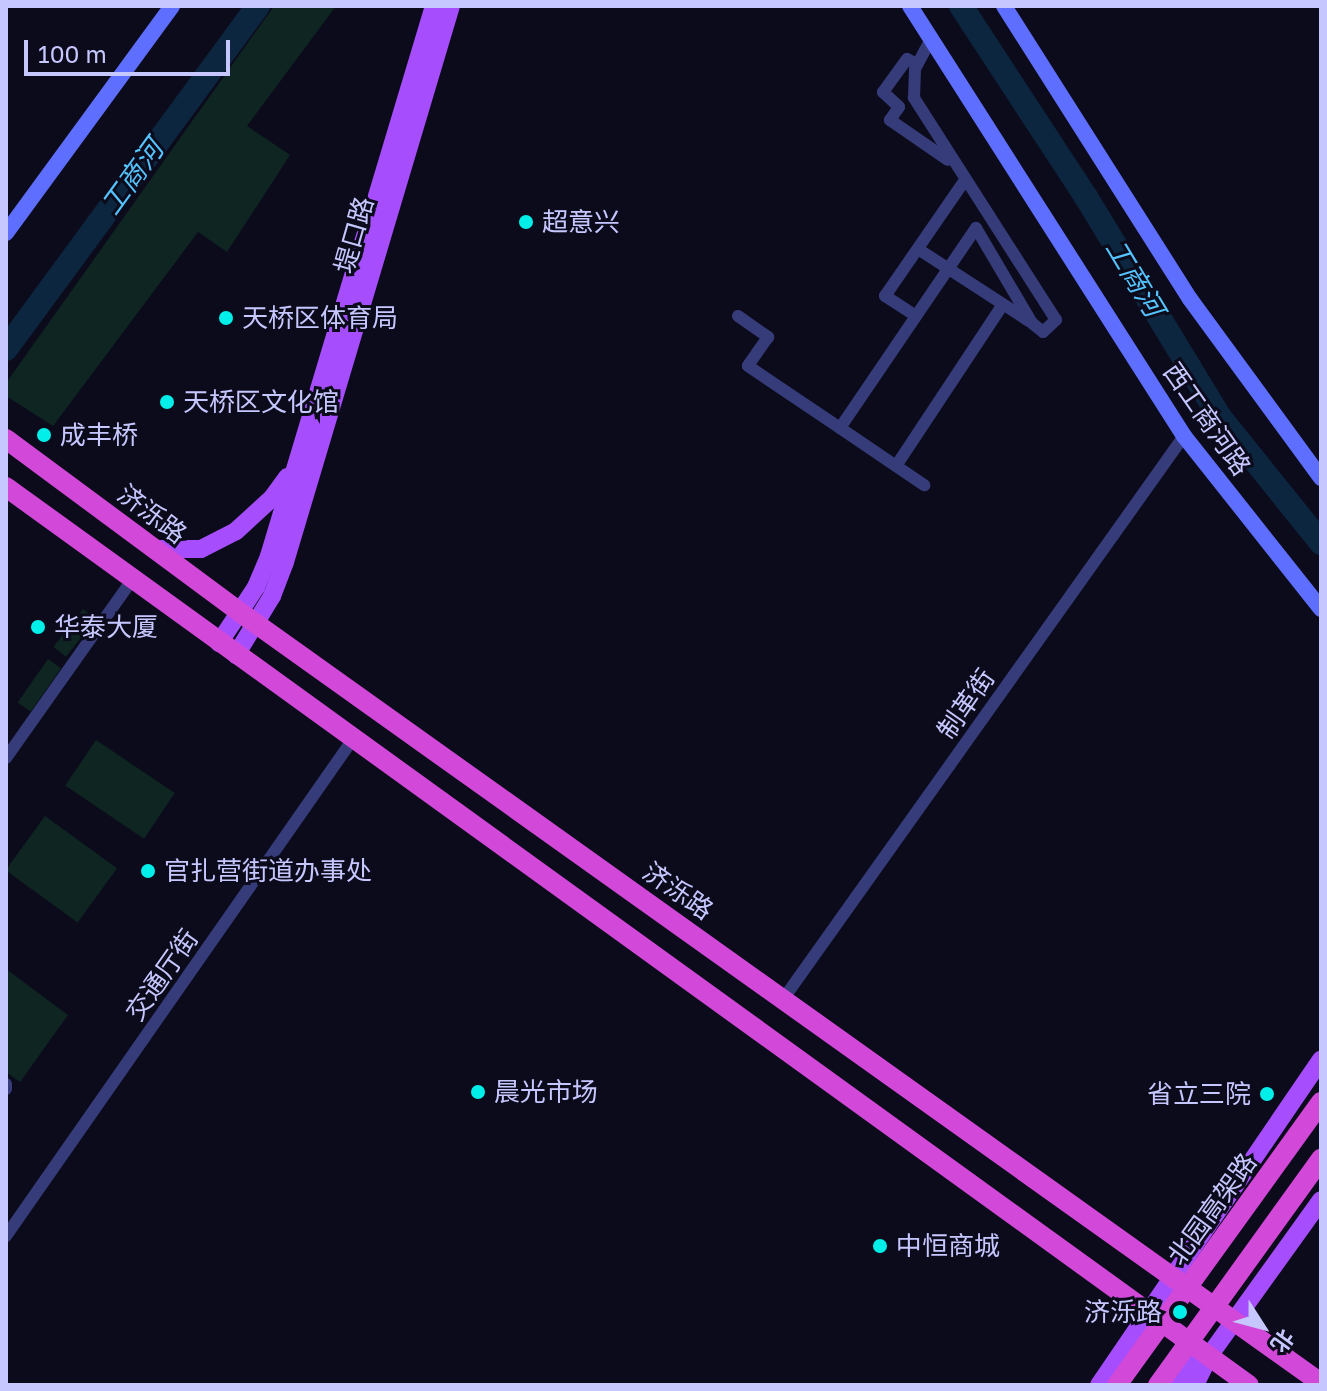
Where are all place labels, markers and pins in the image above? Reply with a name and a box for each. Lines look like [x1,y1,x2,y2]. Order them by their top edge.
place label: 超意兴 [542,206,620,238]
marker: 超意兴 [517,213,535,231]
place label: 天桥区体育局 [242,302,398,334]
marker: 天桥区体育局 [217,309,235,327]
place label: 天桥区文化馆 [183,386,339,418]
marker: 天桥区文化馆 [158,393,176,411]
place label: 成丰桥 [60,419,138,451]
marker: 成丰桥 [35,426,53,444]
place label: 华泰大厦 [54,611,158,643]
marker: 华泰大厦 [29,618,47,636]
place label: 官扎营街道办事处 [164,855,372,887]
marker: 官扎营街道办事处 [139,862,157,880]
place label: 晨光市场 [494,1076,598,1108]
place label: 省立三院 [1147,1078,1251,1110]
marker: 晨光市场 [469,1083,487,1101]
marker: 省立三院 [1258,1085,1276,1103]
place label: 中恒商城 [896,1230,1000,1262]
marker: 中恒商城 [871,1237,889,1255]
place label: 济泺路 [1084,1296,1162,1328]
marker: 济泺路 [1169,1301,1191,1323]

